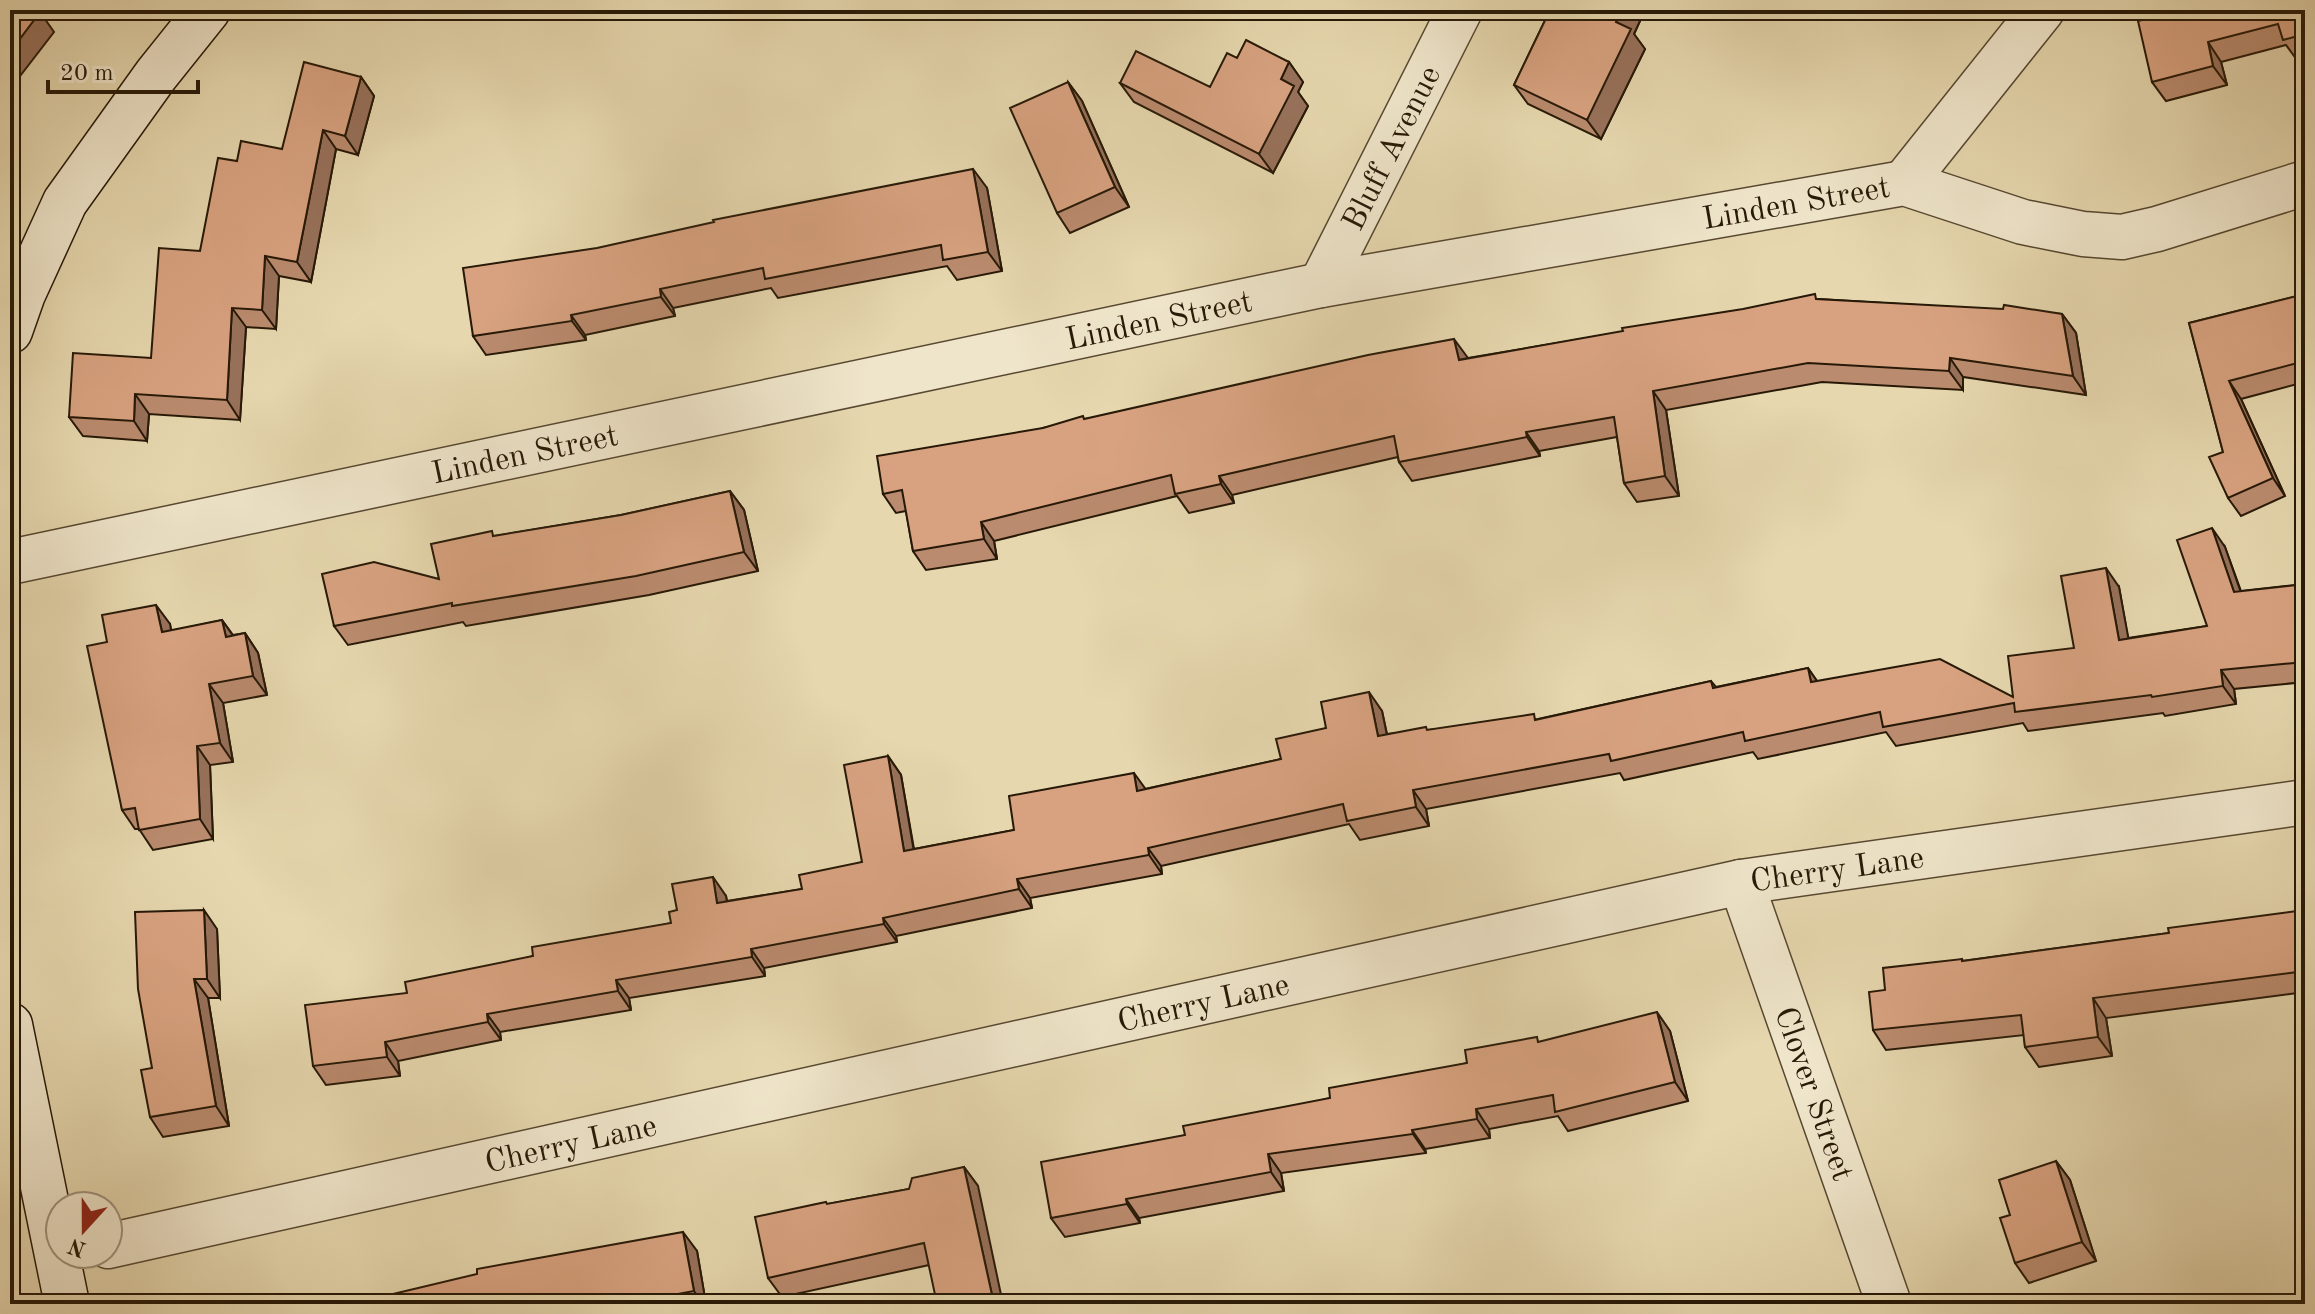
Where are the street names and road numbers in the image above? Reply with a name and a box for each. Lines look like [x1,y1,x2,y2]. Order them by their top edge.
street label: Bluff Avenue [1338,62,1448,236]
street label: Linden Street [1700,173,1893,237]
street label: Linden Street [1063,287,1255,358]
street label: Linden Street [429,421,621,491]
street label: Cherry Lane [1748,843,1926,899]
street label: Cherry Lane [1115,970,1293,1039]
street label: Clover Street [1767,1003,1857,1185]
street label: Cherry Lane [482,1111,660,1180]

